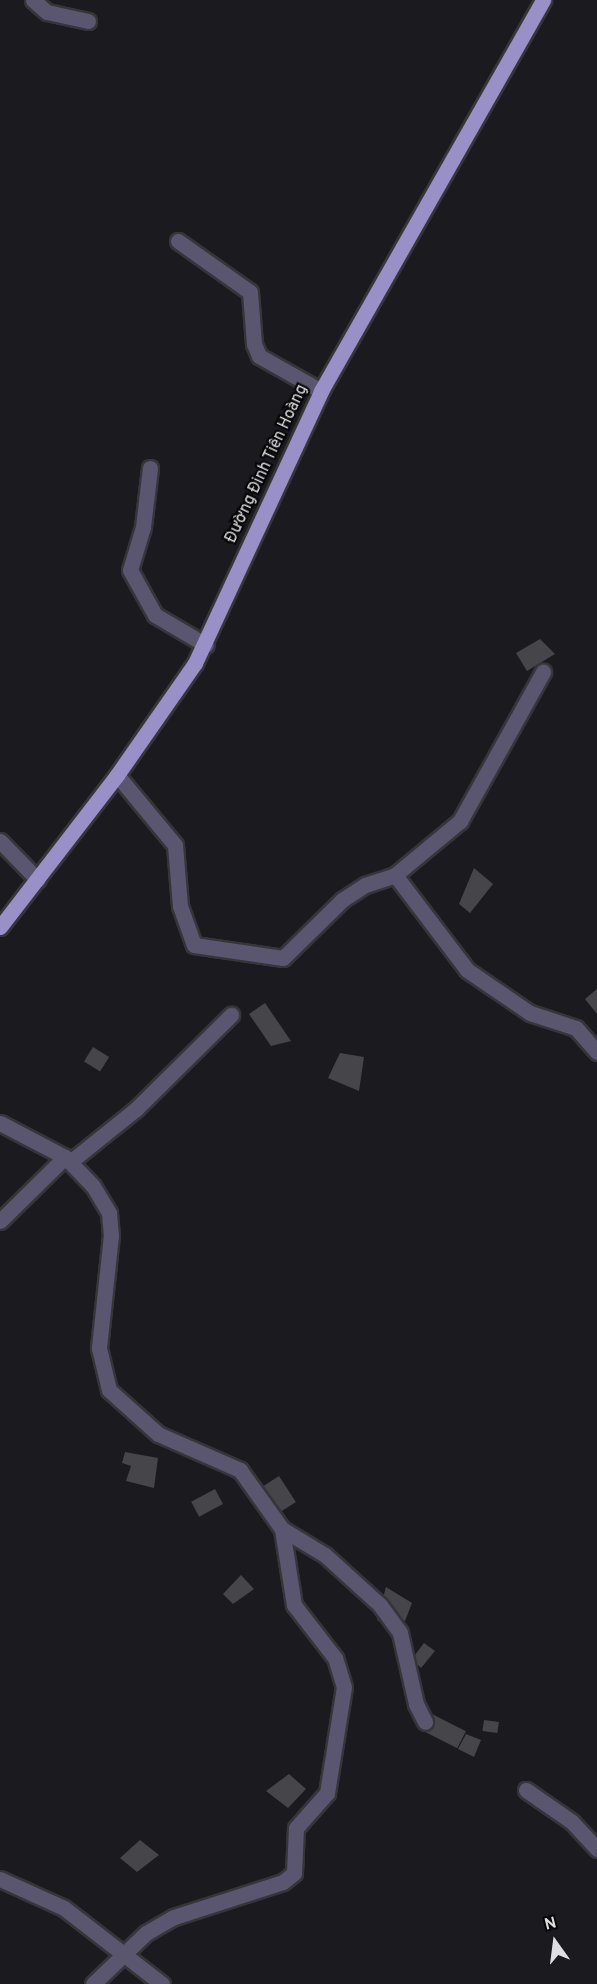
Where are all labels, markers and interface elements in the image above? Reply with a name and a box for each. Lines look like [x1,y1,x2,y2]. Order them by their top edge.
street label: Đường Đinh Tiên Hoàng [222,381,312,547]
north arrow [525,1912,585,1972]
text: N [543,1913,559,1936]

